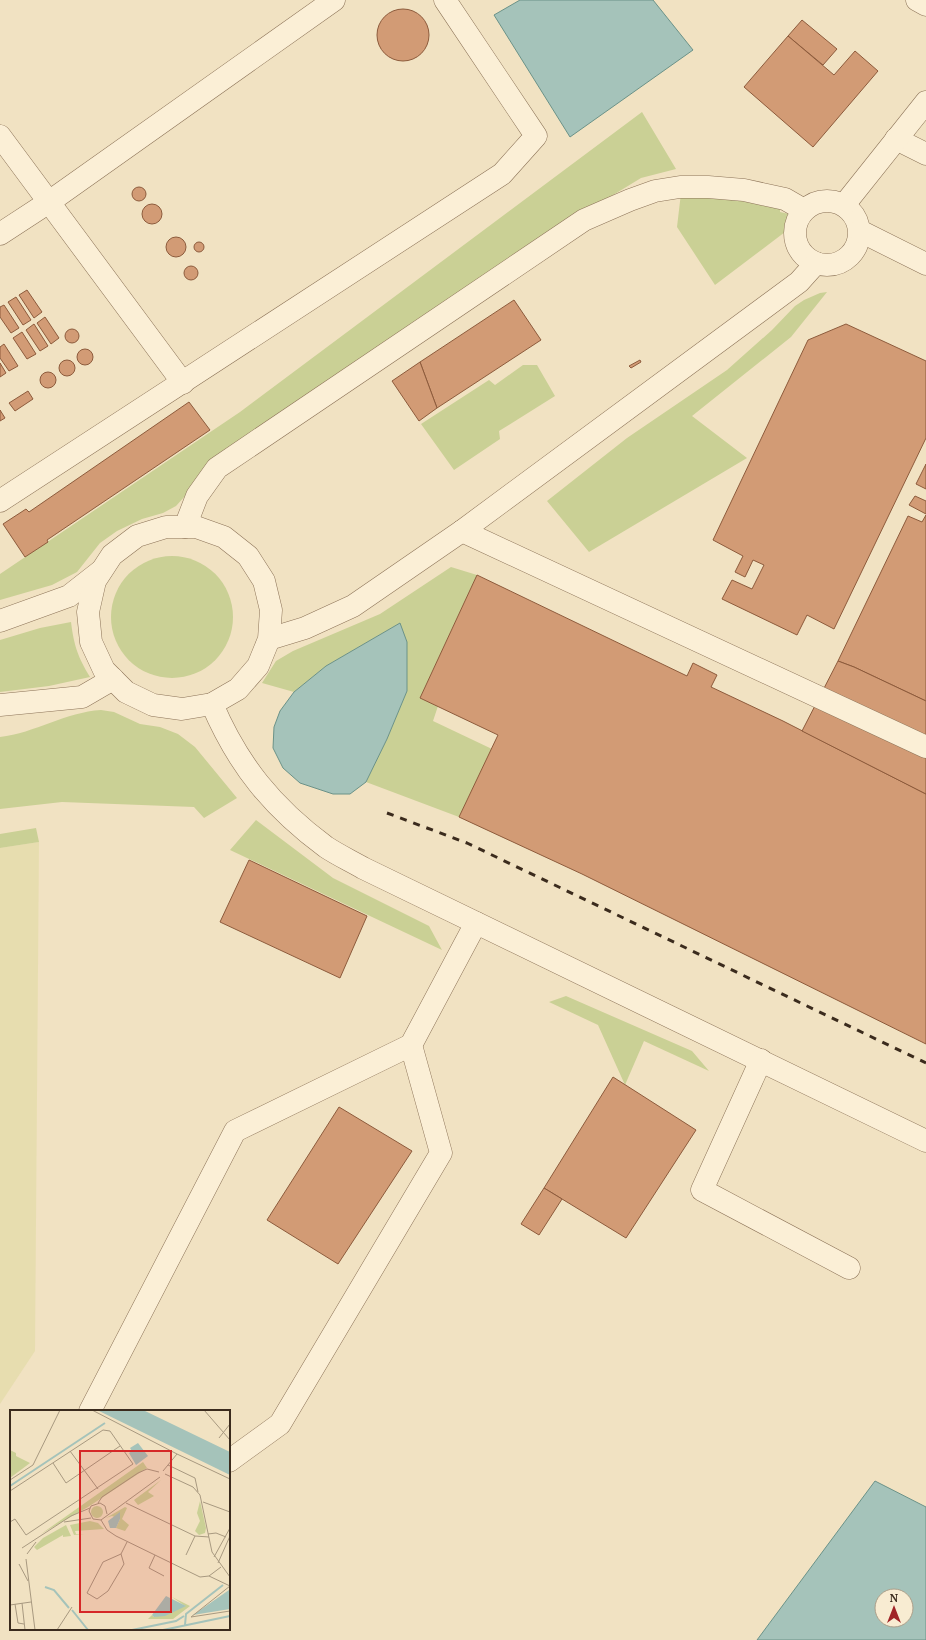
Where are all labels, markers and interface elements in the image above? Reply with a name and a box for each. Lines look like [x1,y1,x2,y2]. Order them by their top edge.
inset map [10,1410,230,1630]
north arrow [874,1588,914,1628]
text: N [890,1591,899,1605]

